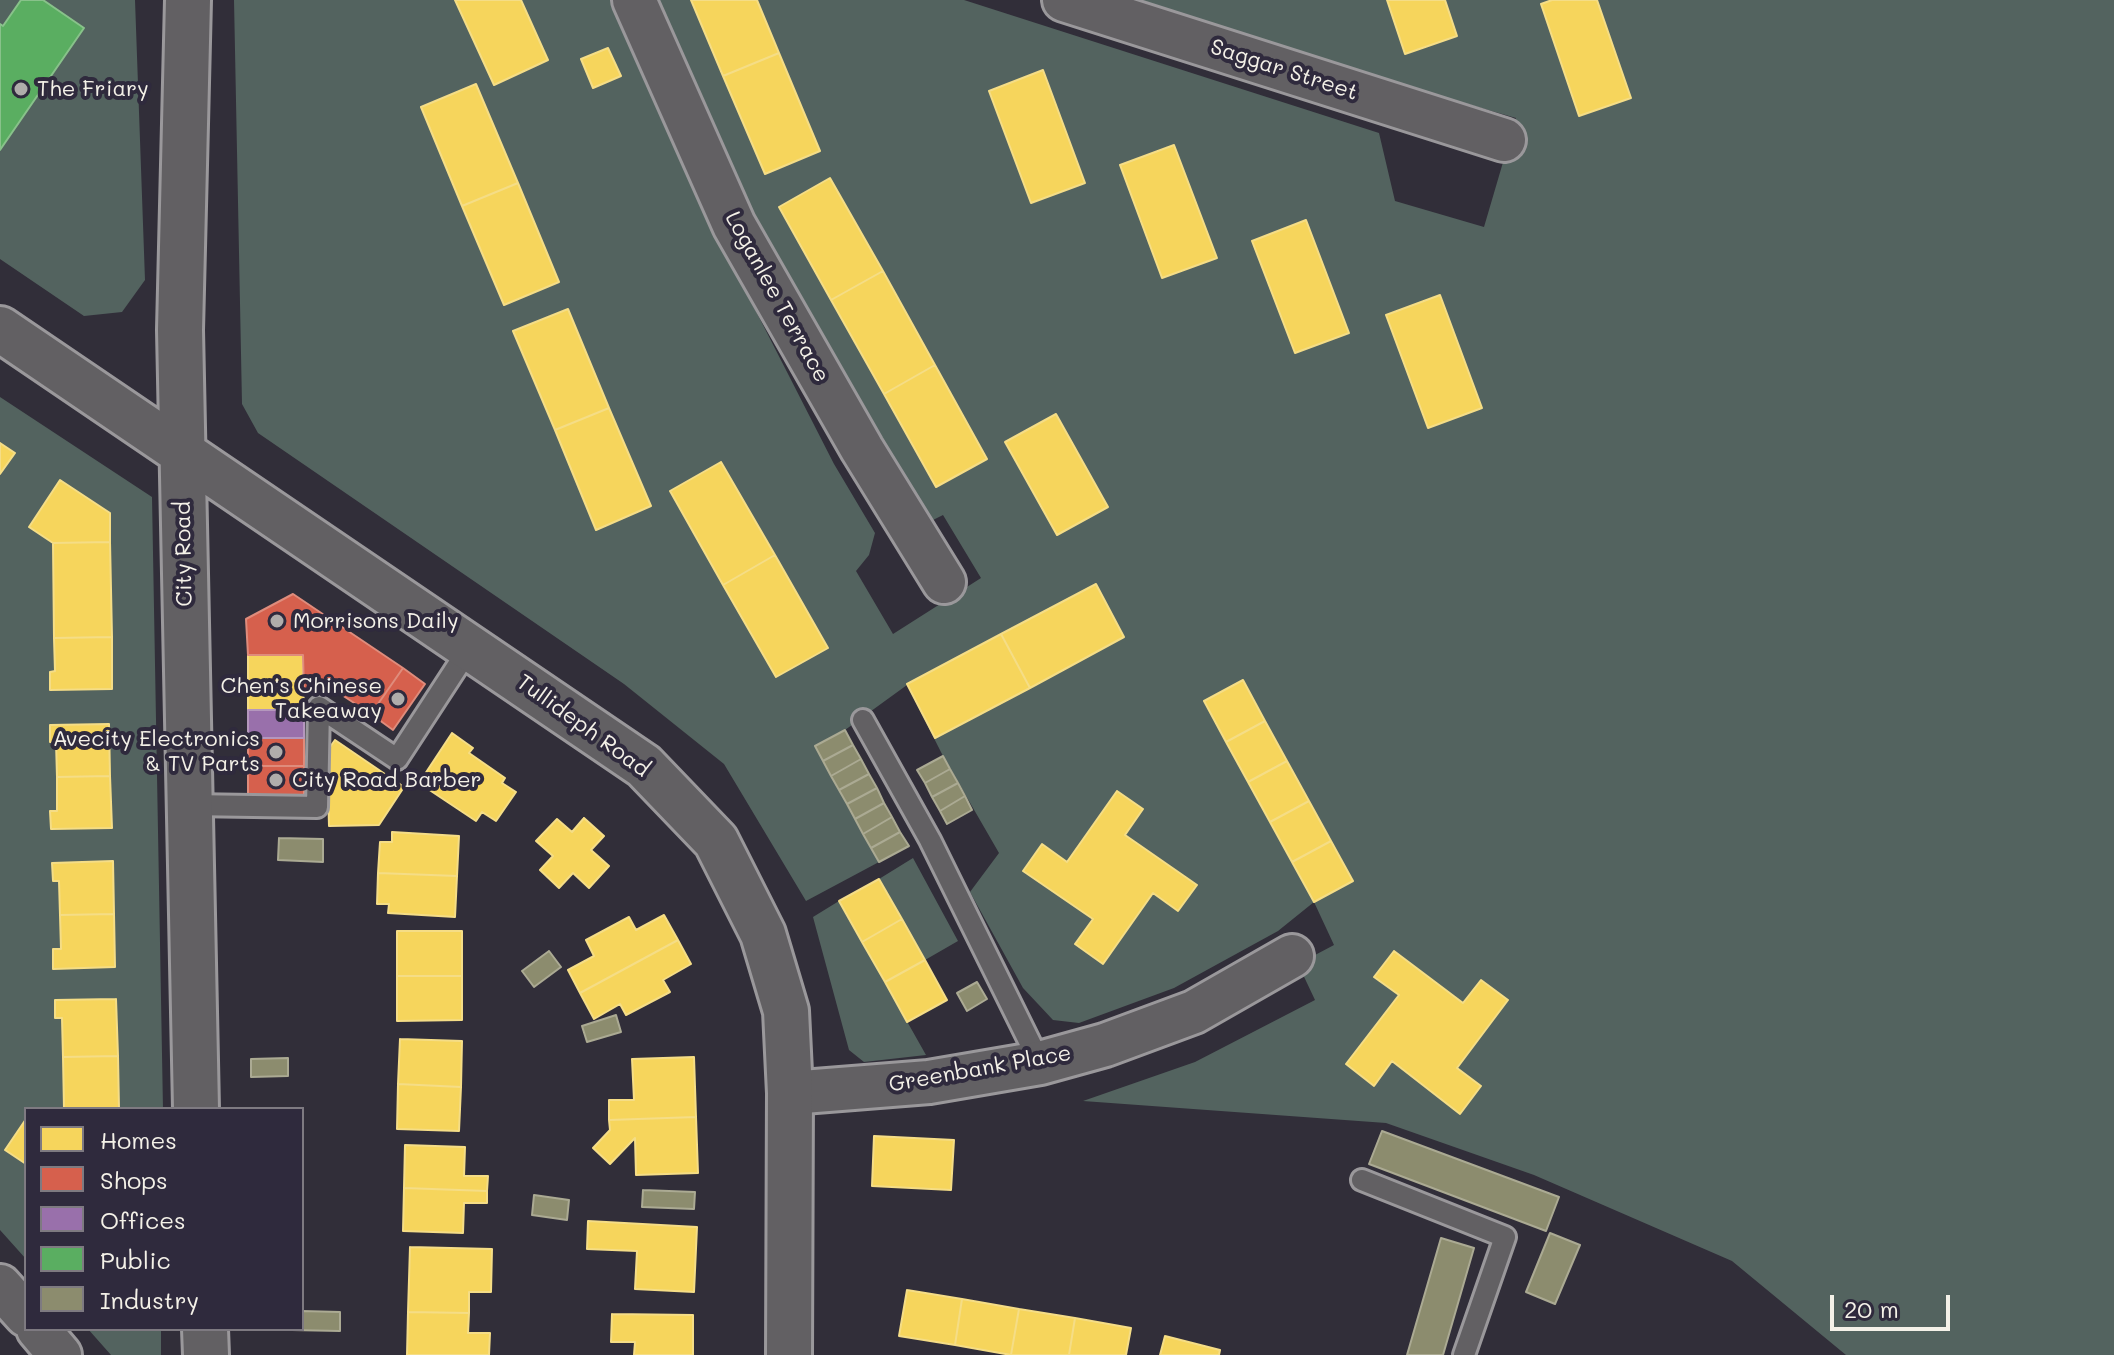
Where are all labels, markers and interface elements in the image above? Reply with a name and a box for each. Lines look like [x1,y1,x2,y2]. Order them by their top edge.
street label: Saggar Street [1207,34,1361,106]
place label: The Friary [37,76,149,102]
marker: The Friary [12,80,30,98]
street label: Loganlee Terrace [719,207,835,387]
street label: City Road [170,501,198,607]
place label: Morrisons Daily [293,608,459,634]
marker: Morrisons Daily [268,612,286,630]
street label: Tullideph Road [512,669,654,783]
place label: Chen's Chinese Takeaway [221,673,382,724]
marker: Chen's Chinese Takeaway [389,690,407,708]
place label: Avecity Electronics & TV Parts [53,726,260,778]
marker: Avecity Electronics & TV Parts [267,743,285,761]
place label: City Road Barber [292,767,482,793]
marker: City Road Barber [267,771,285,789]
street label: Greenbank Place [887,1040,1073,1098]
legend [24,1107,304,1331]
text: Homes [100,1124,177,1155]
text: Shops [100,1164,168,1195]
text: Offices [100,1204,186,1235]
text: Public [100,1244,171,1275]
scale bar [1834,1279,1954,1329]
text: Industry [100,1284,199,1315]
text: 20 m [1844,1293,1899,1324]

